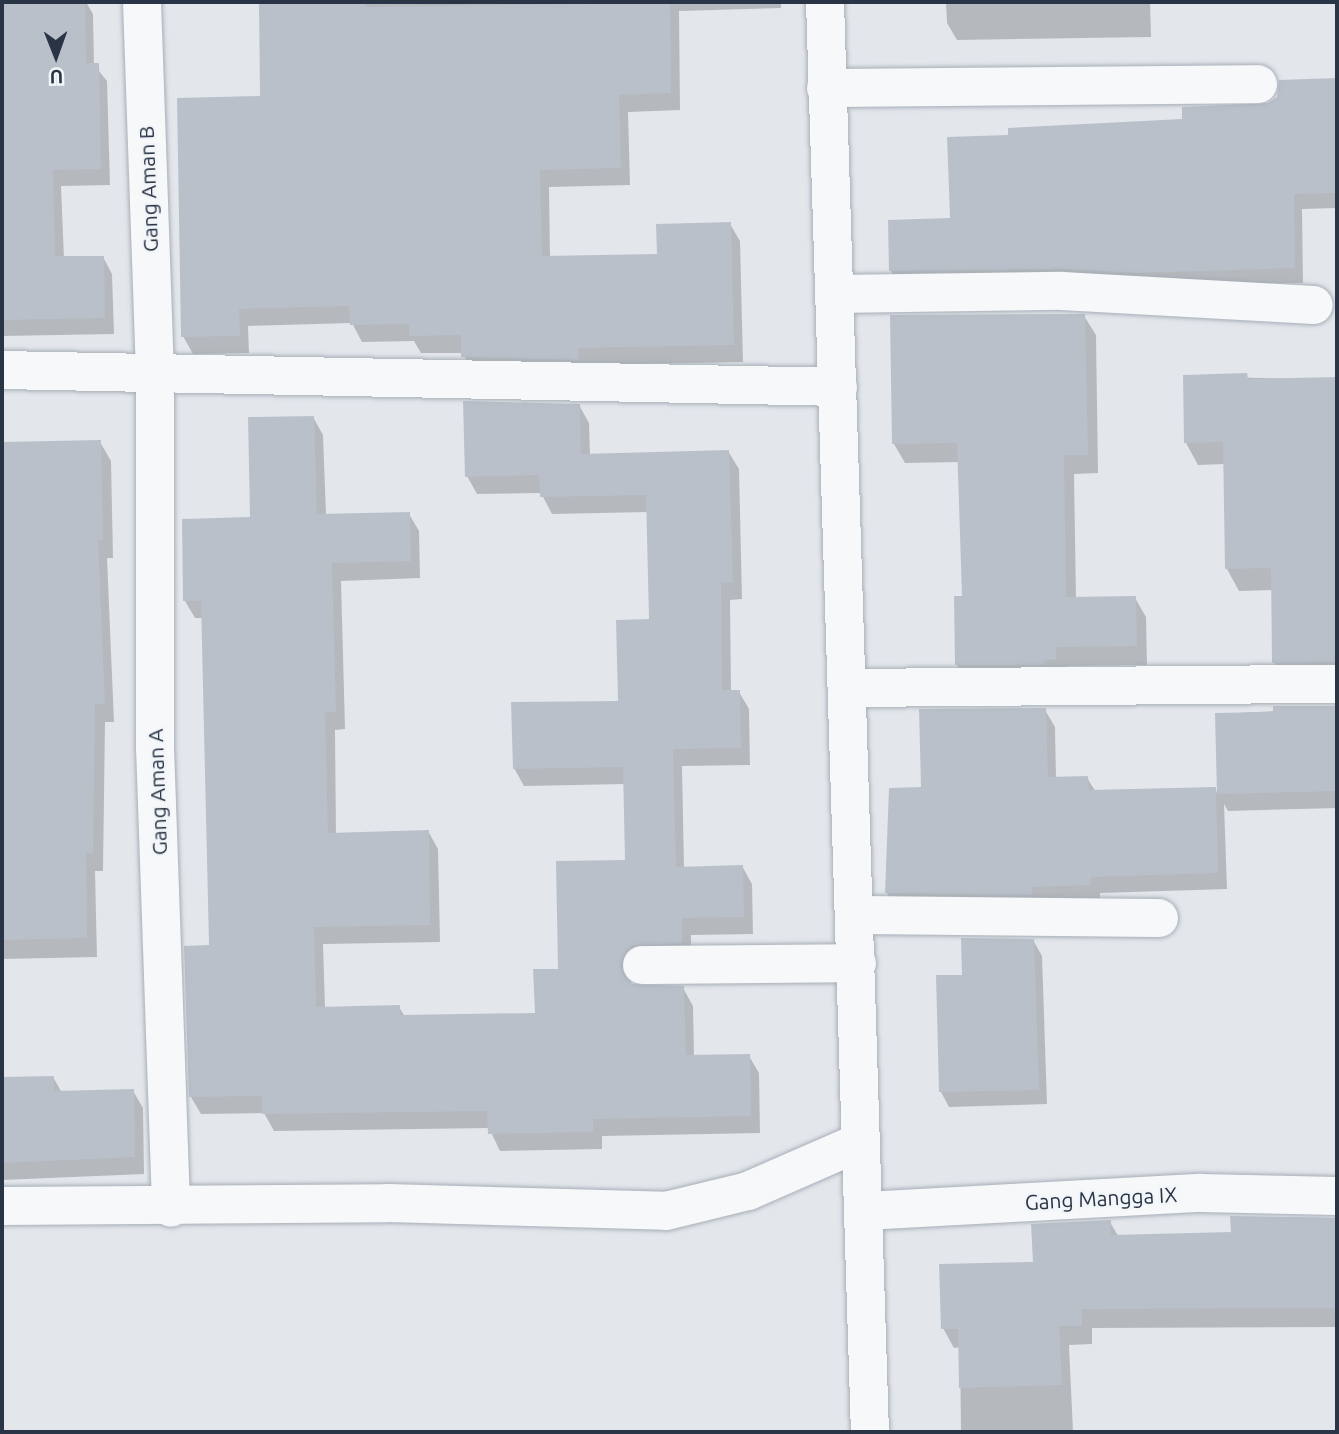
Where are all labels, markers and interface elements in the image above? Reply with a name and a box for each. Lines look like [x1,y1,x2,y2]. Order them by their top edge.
north arrow [21,21,91,91]
text: U [50,66,63,88]
street label: Gang Aman B [133,125,163,253]
street label: Gang Aman A [142,728,172,856]
street label: Gang Mangga IX [1024,1181,1178,1215]

